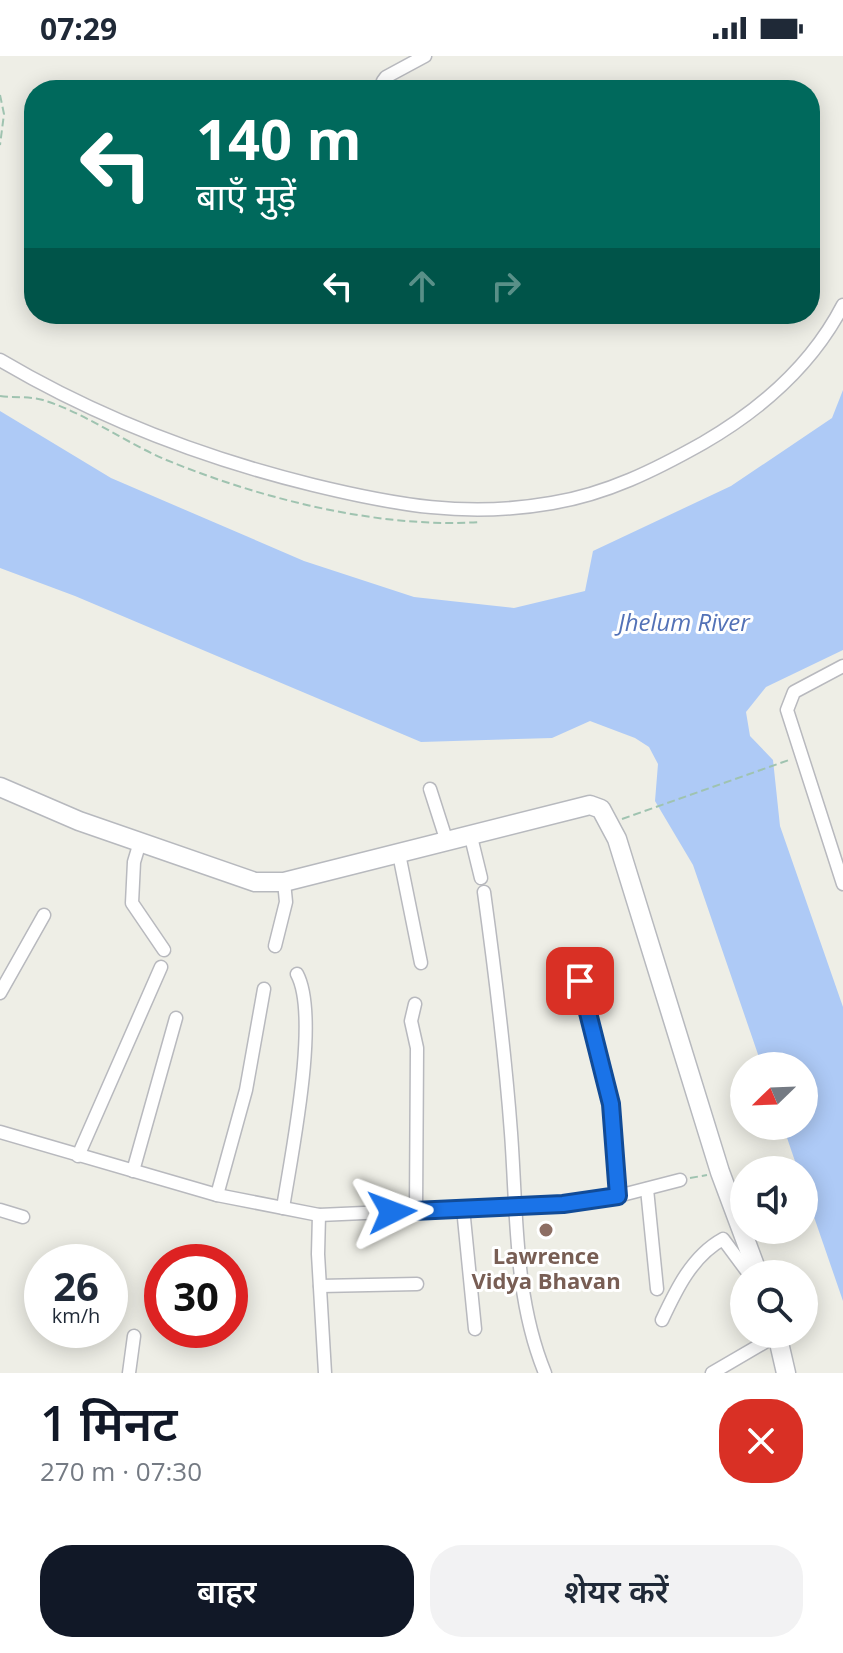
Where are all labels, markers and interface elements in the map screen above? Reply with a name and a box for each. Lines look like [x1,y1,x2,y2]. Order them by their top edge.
text: 07:29 [40,8,117,49]
text: 140 m [196,100,362,176]
icon: left [64,112,168,216]
text: बाएँ मुड़ें [196,172,296,221]
icon: left [316,264,360,308]
icon: ahead [400,264,444,308]
icon: right [484,264,528,308]
water label: Jhelum River [614,605,751,638]
pin [546,947,614,1015]
icon: arrive [558,959,602,1003]
north arrow [730,1052,818,1140]
map controls [730,1052,818,1348]
button: sound [730,1156,818,1244]
position arrow [350,1170,434,1254]
marker: Lawrence Vidya Bhavan [537,1221,555,1239]
place label: Lawrence Vidya Bhavan [471,1240,621,1295]
speed limit sign: 30 [144,1244,248,1348]
text: 26 [53,1258,99,1313]
button: search [730,1260,818,1348]
text: km/h [52,1302,100,1329]
text: 1 मिनट [40,1390,177,1455]
button: close [719,1399,803,1483]
text: 270 m · 07:30 [40,1453,202,1489]
button: बाहर [40,1545,414,1637]
button: शेयर करें [430,1545,803,1637]

